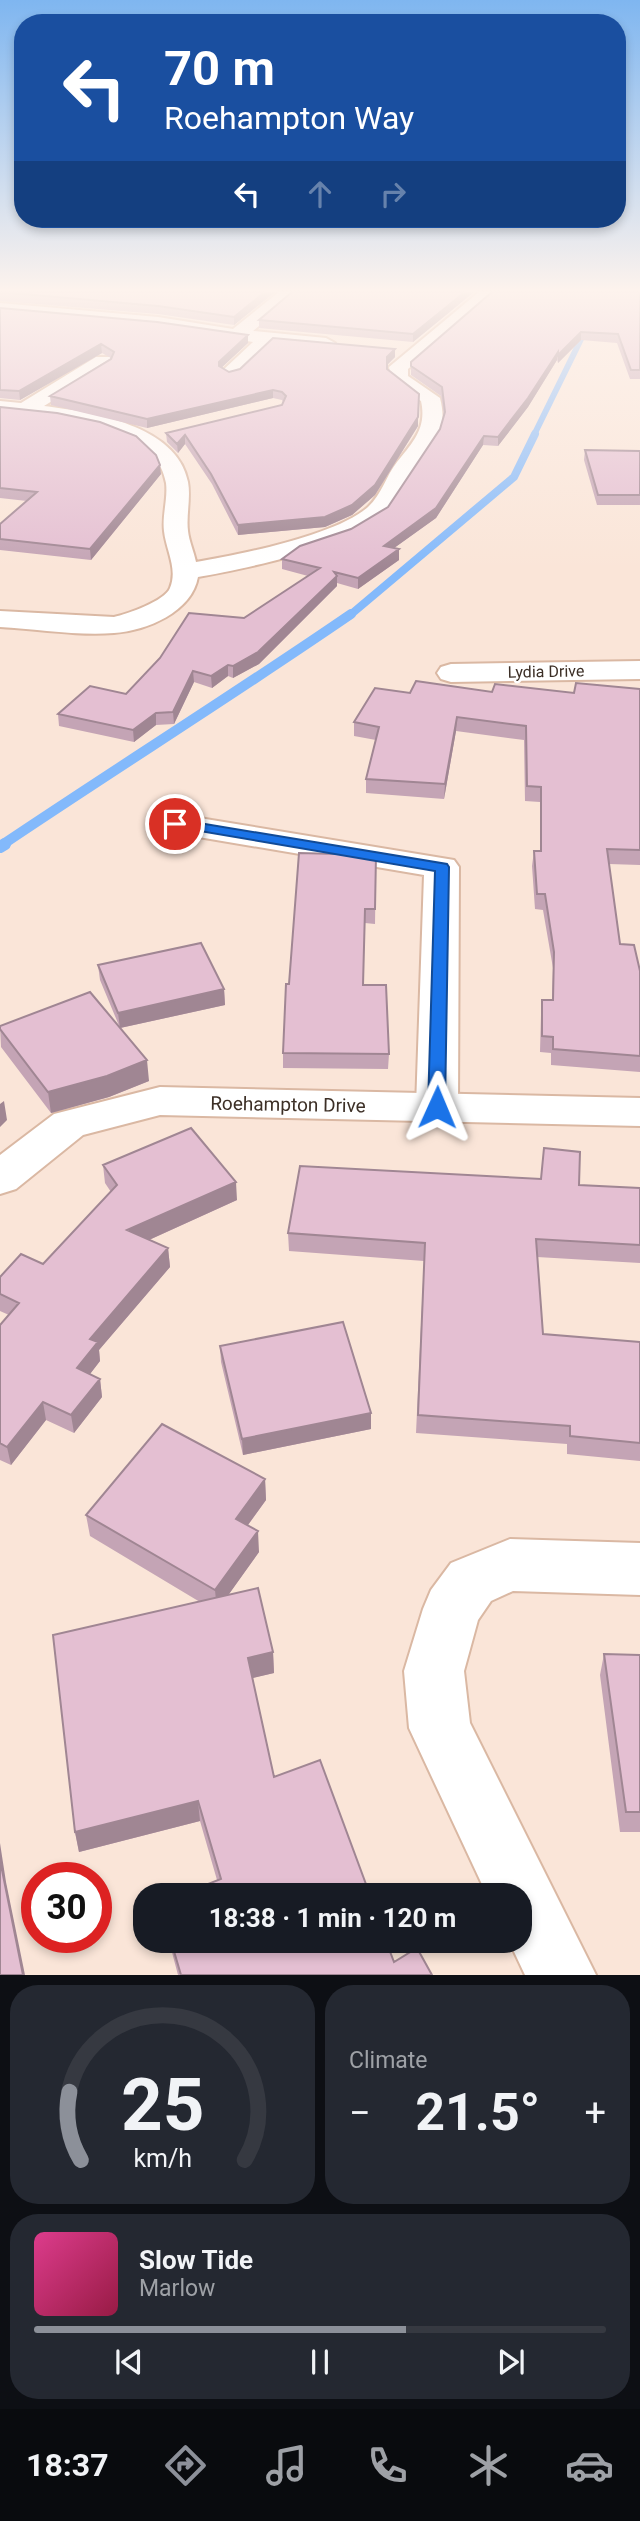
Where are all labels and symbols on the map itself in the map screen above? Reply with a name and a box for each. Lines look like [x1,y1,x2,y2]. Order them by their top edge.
street label: Lydia Drive [508,661,584,682]
pin [145,794,205,854]
position arrow [400,1070,474,1144]
street label: Roehampton Drive [210,1092,366,1117]
speed limit sign: 30 [21,1862,112,1953]

